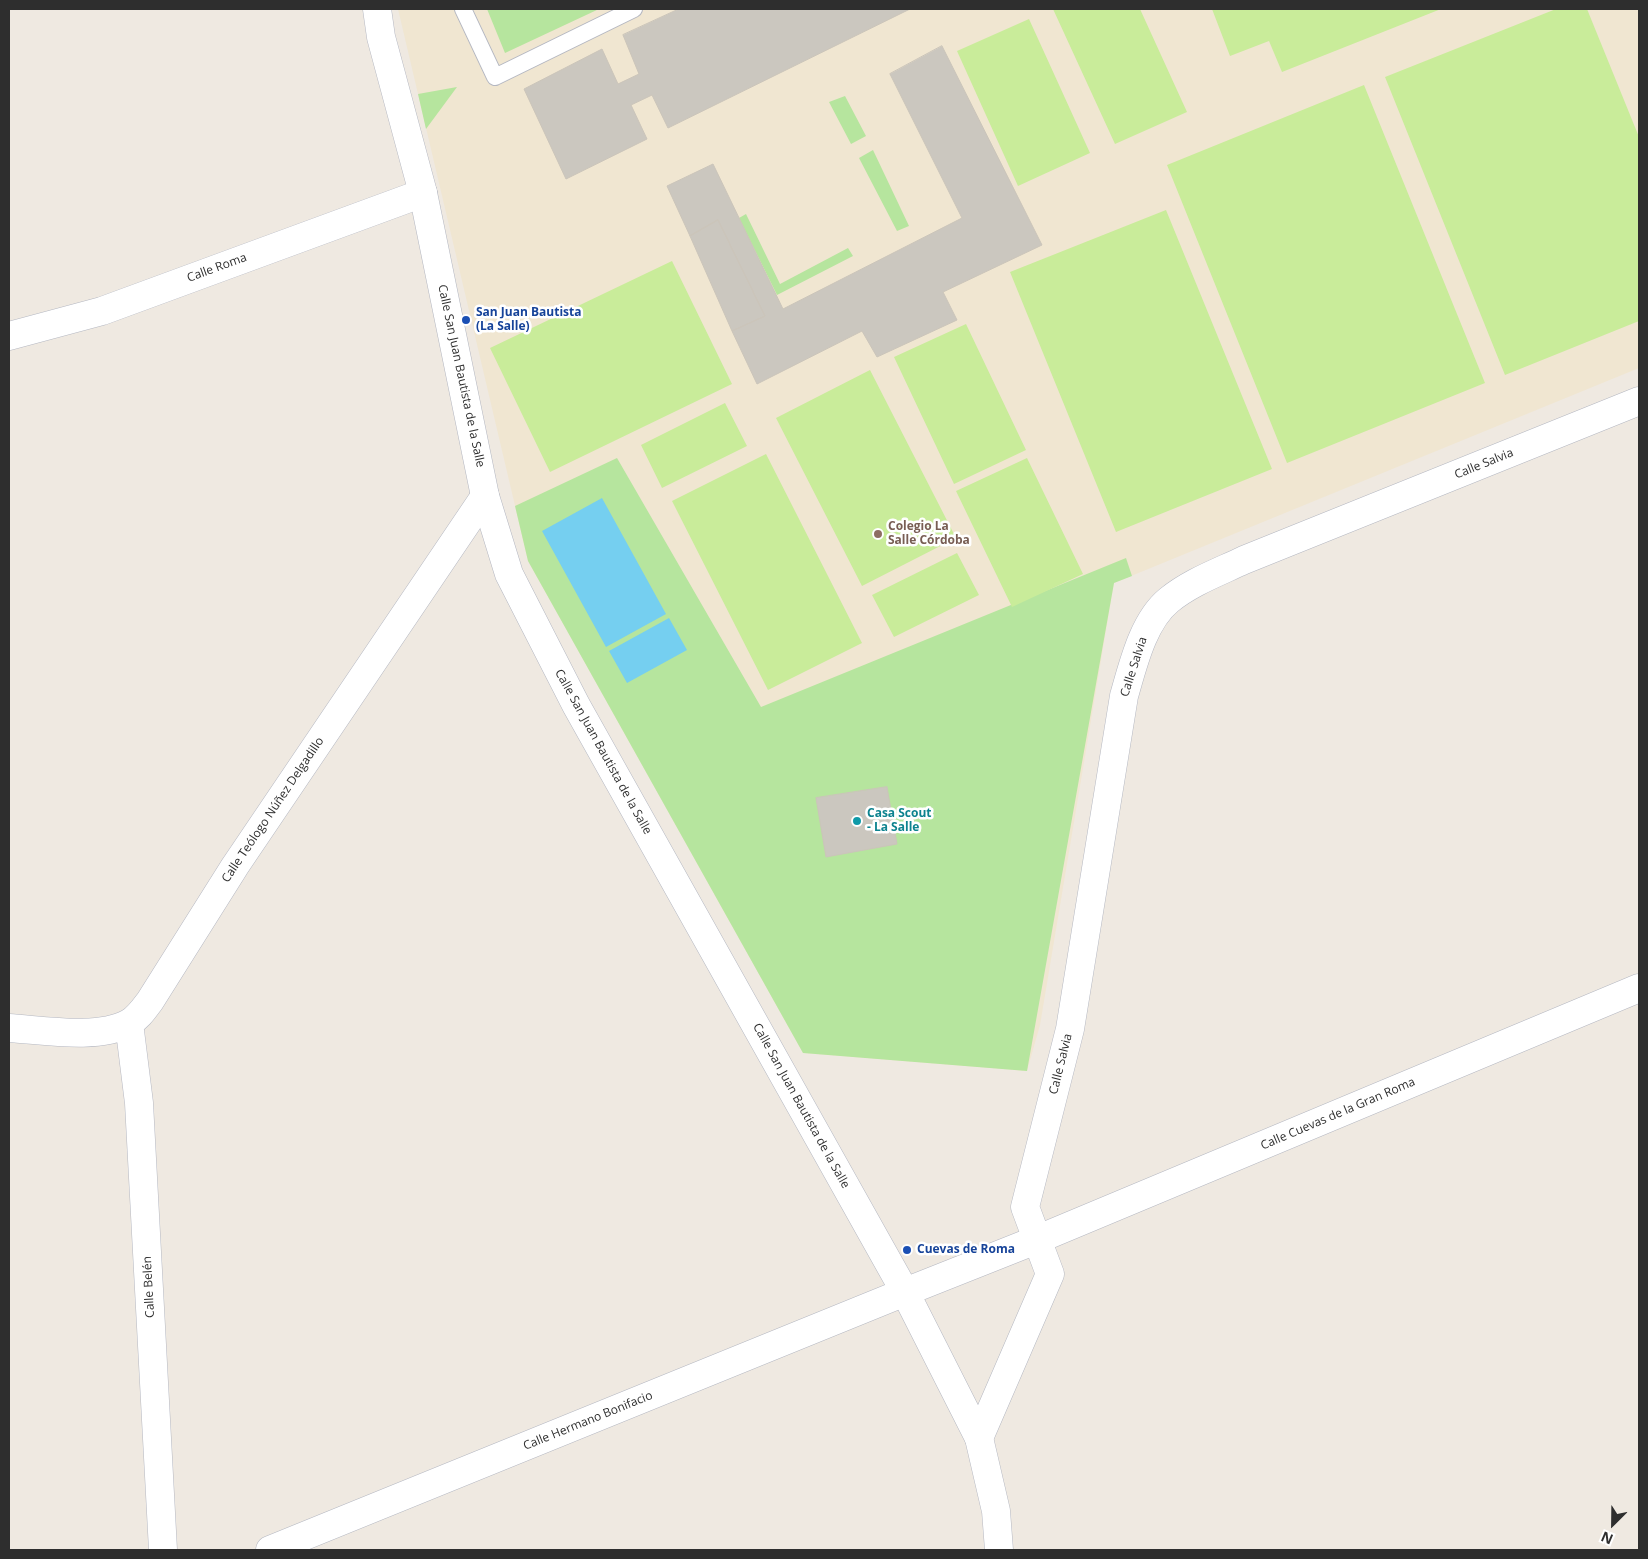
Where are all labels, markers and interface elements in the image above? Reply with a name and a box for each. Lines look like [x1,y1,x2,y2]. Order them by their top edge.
street label: Calle Roma [185,251,249,285]
street label: Calle San Juan Bautista de la Salle [435,283,487,469]
place label: San Juan Bautista (La Salle) [476,306,581,334]
marker: San Juan Bautista (La Salle) [460,314,472,326]
street label: Calle Salvia [1453,446,1515,482]
place label: Colegio La Salle Córdoba [888,520,970,548]
marker: Colegio La Salle Córdoba [872,528,884,540]
street label: Calle Salvia [1118,635,1150,699]
street label: Calle San Juan Bautista de la Salle [551,667,655,837]
street label: Calle Teólogo Núñez Delgadillo [219,735,327,885]
place label: Casa Scout - La Salle [867,807,932,835]
marker: Casa Scout - La Salle [851,815,863,827]
street label: Calle San Juan Bautista de la Salle [749,1021,853,1191]
street label: Calle Salvia [1047,1032,1075,1096]
street label: Calle Cuevas de la Gran Roma [1259,1075,1417,1153]
place label: Cuevas de Roma [917,1243,1015,1257]
marker: Cuevas de Roma [901,1244,913,1256]
street label: Calle Belén [140,1256,158,1318]
street label: Calle Hermano Bonifacio [521,1388,655,1454]
north arrow [1588,1499,1638,1549]
text: N [1598,1527,1616,1549]

